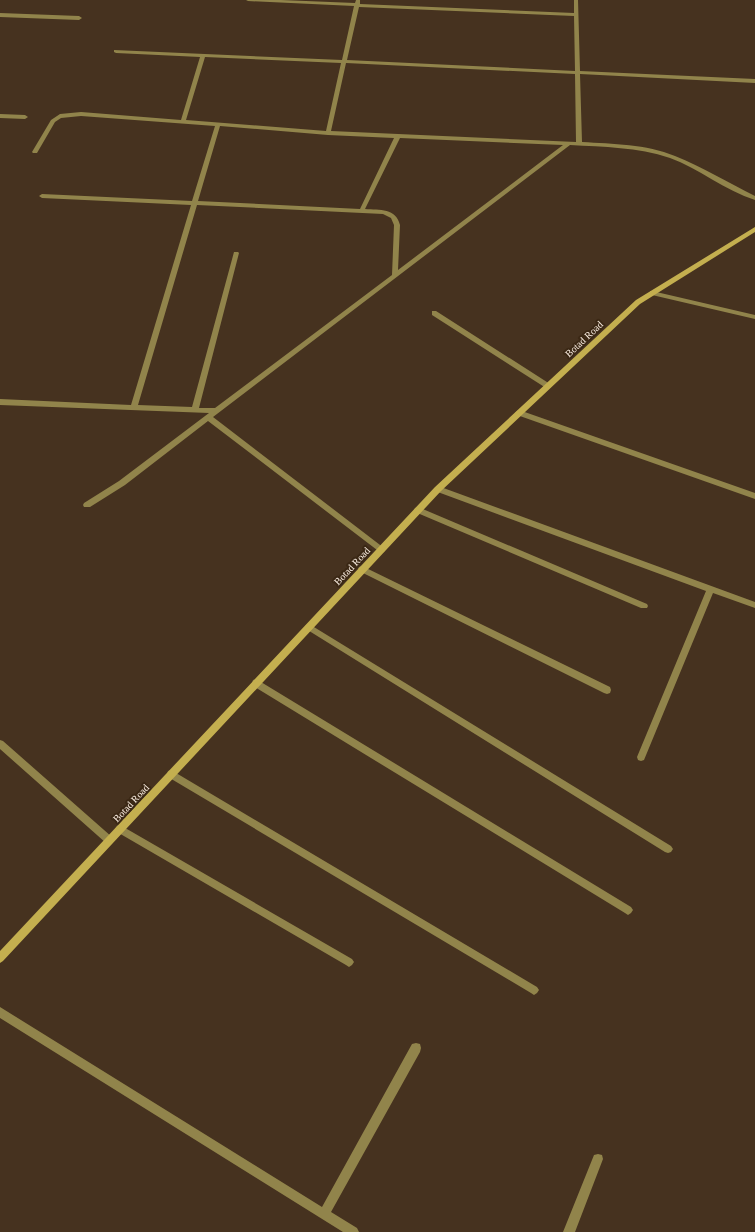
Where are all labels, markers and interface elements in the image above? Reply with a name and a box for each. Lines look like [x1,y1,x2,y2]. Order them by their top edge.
street label: Botad Road [563,319,605,359]
street label: Botad Road [332,545,372,587]
street label: Botad Road [111,782,151,824]

